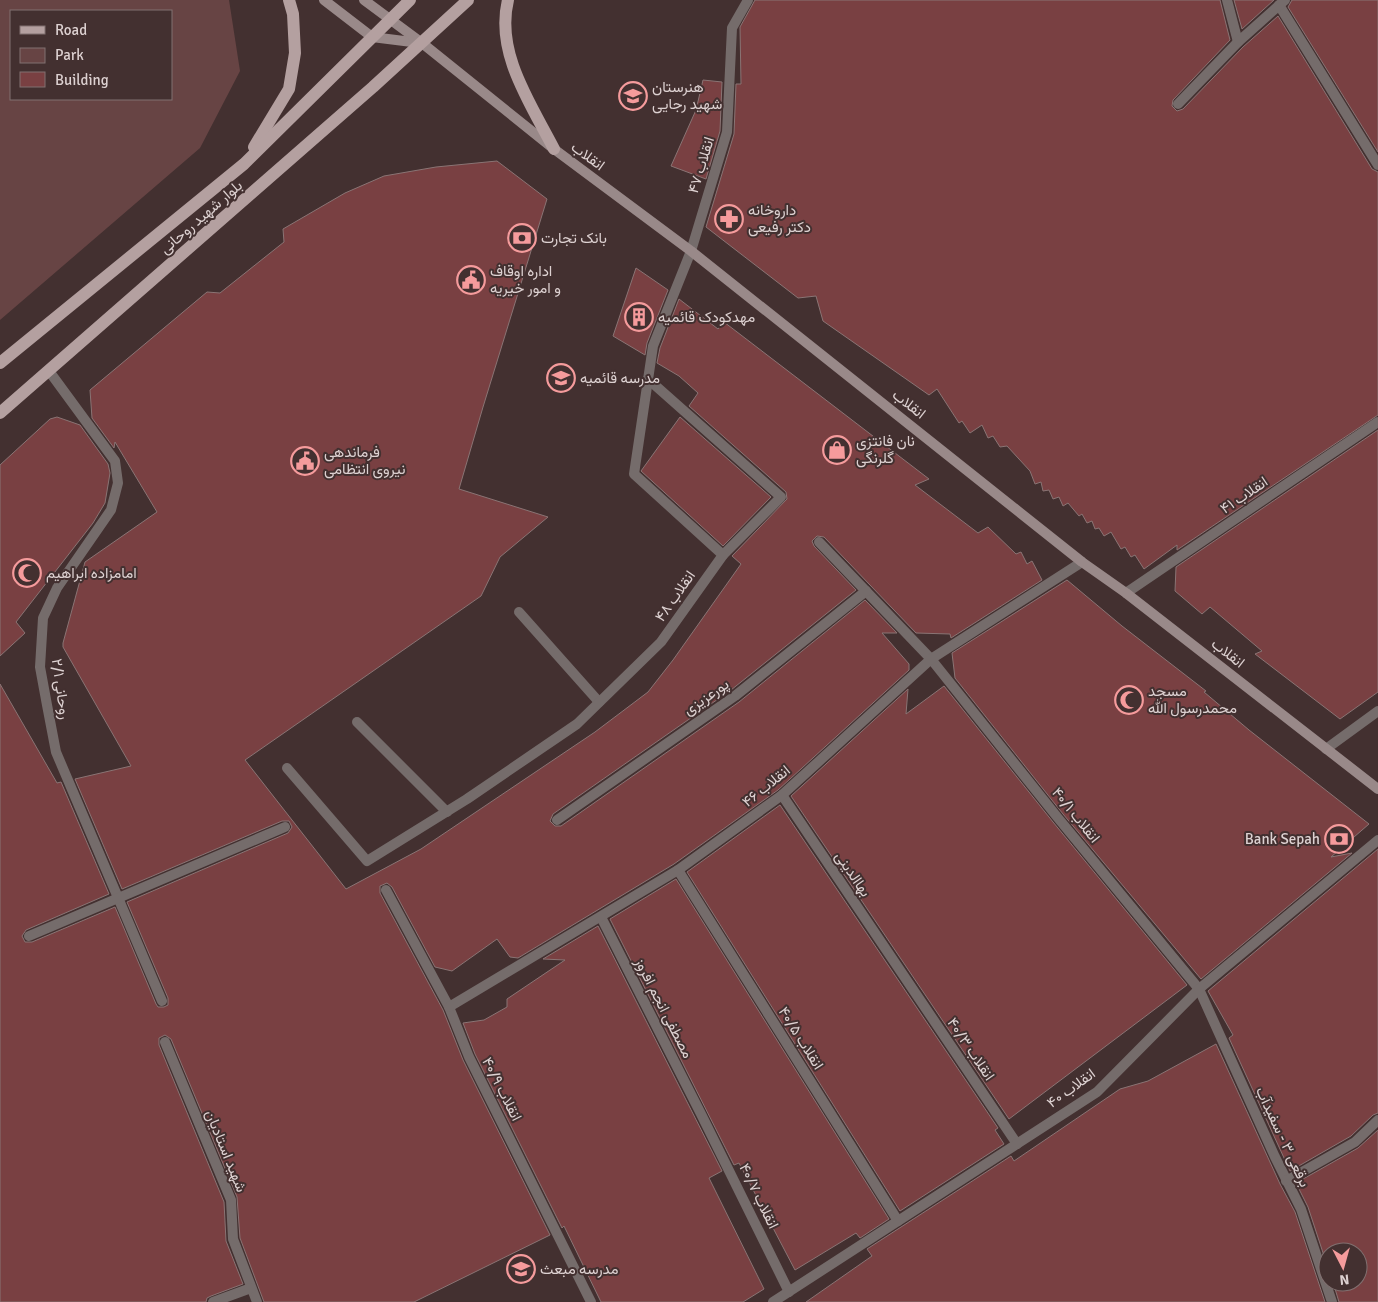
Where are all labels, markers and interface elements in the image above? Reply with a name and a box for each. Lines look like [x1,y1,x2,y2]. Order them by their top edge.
legend [10,10,172,100]
text: Road [55,21,87,39]
text: Park [55,46,84,64]
text: Building [55,71,109,89]
place label: هنرستان شهید رجایی [652,78,723,114]
school or university icon: هنرستان شهید رجایی [618,81,648,111]
street label: انقلاب ۴۷ [684,135,718,195]
street label: انقلاب [568,138,608,174]
street label: بلوار شهید روحانی [156,176,247,258]
place label: داروخانه دکتر رفیعی [748,201,811,237]
pharmacy icon: داروخانه دکتر رفیعی [714,204,744,234]
bank icon: بانک تجارت [507,223,537,253]
place label: بانک تجارت [541,229,607,247]
place label: اداره اوقاف و امور خیریه [490,262,561,297]
public building icon: اداره اوقاف و امور خیریه [456,265,486,295]
building icon: مهدکودک قائمیه [624,302,654,332]
place label: مهدکودک قائمیه [658,308,755,326]
school or university icon: مدرسه قائمیه [546,363,576,393]
place label: مدرسه قائمیه [580,369,660,387]
street label: انقلاب [889,385,929,423]
place label: نان فانتزی گلرنگی [856,432,915,468]
shop icon: نان فانتزی گلرنگی [822,435,852,465]
place label: فرماندهی نیروی انتظامی [324,443,406,479]
public building icon: فرماندهی نیروی انتظامی [290,446,320,476]
street label: انقلاب ۴۱ [1217,473,1271,517]
mosque icon: امامزاده ابراهیم [12,558,42,588]
place label: امامزاده ابراهیم [46,564,137,583]
street label: انقلاب ۴۸ [651,567,699,625]
street label: انقلاب [1208,634,1248,672]
street label: روحانی ۲/۱ [47,657,74,721]
street label: پورعزیزی [680,675,733,720]
place label: مسجد محمدرسول الله [1148,682,1237,717]
mosque icon: مسجد محمدرسول الله [1114,685,1144,715]
street label: انقلاب ۴۶ [738,761,794,811]
street label: انقلاب ۴۰/۱ [1048,784,1104,846]
bank icon: Bank Sepah [1324,824,1354,854]
place label: Bank Sepah [1245,830,1320,848]
street label: بهاالدینی [830,848,875,901]
street label: مصطفی انجم افروز [630,954,697,1062]
street label: انقلاب ۴۰/۵ [775,1003,827,1073]
street label: انقلاب ۴۰/۳ [943,1014,999,1084]
street label: انقلاب ۴۰/۹ [478,1054,526,1124]
street label: انقلاب ۴۰ [1043,1064,1099,1112]
street label: برقعی ۳ - سفیدآب [1251,1084,1314,1190]
street label: شهید استادیان [201,1107,251,1195]
street label: انقلاب ۴۰/۷ [735,1160,783,1232]
north arrow [1318,1242,1368,1292]
school or university icon: مدرسه مبعث [506,1254,536,1284]
place label: مدرسه مبعث [540,1260,619,1278]
text: N [1339,1270,1350,1288]

